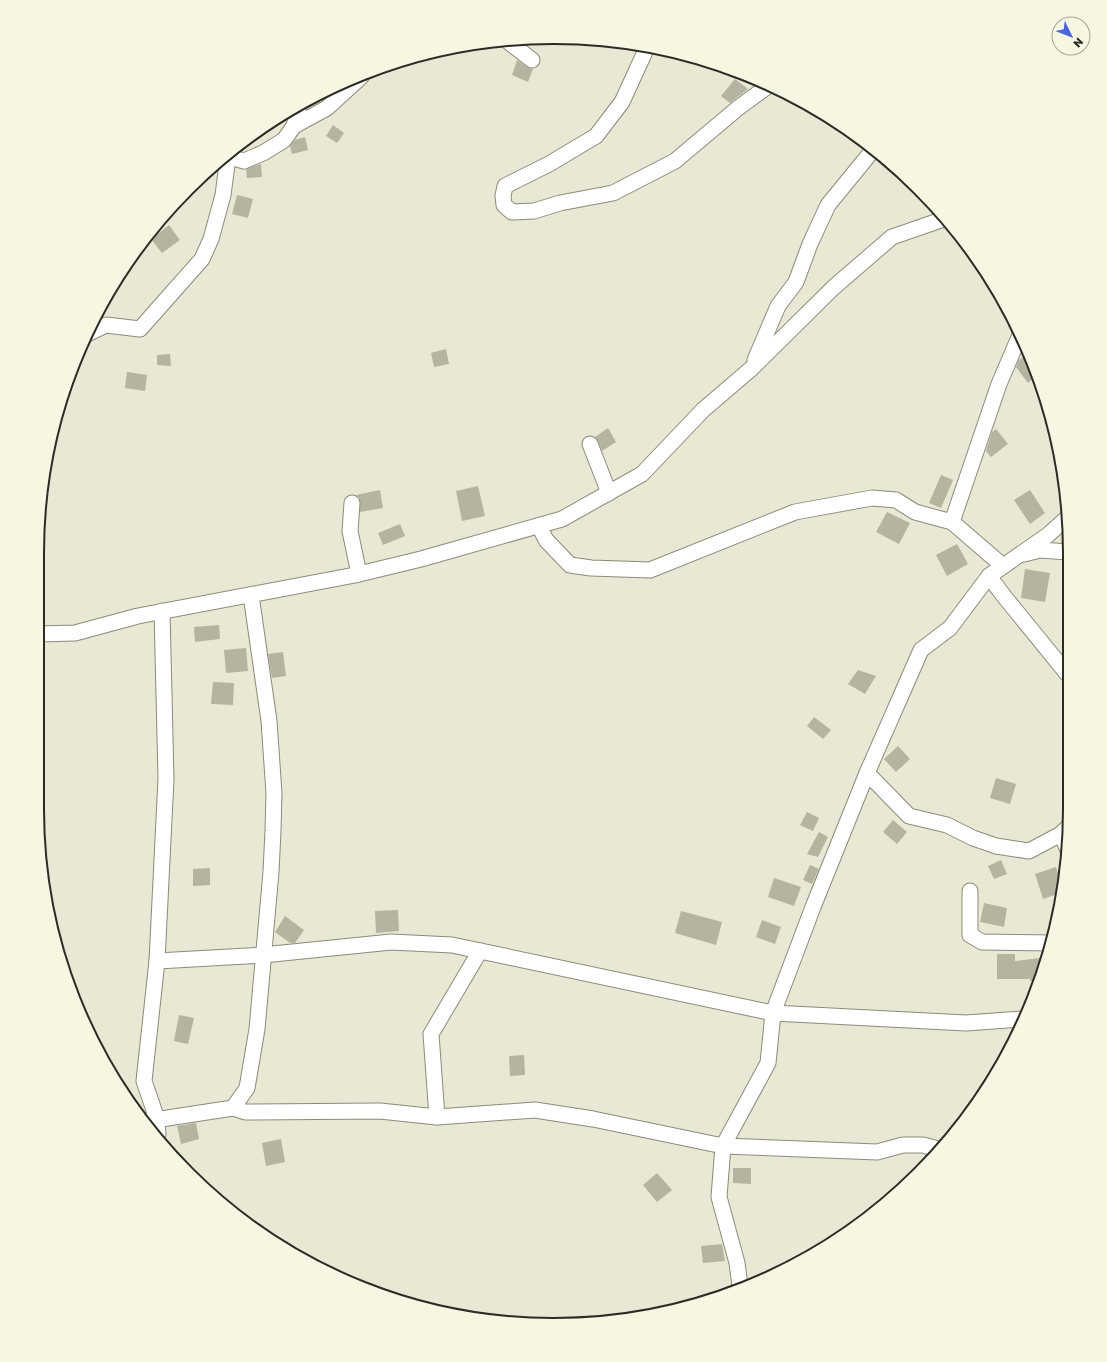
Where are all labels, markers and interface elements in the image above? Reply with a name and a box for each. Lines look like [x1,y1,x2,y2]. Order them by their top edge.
north arrow [1051,16,1091,56]
text: N [1071,36,1086,51]

